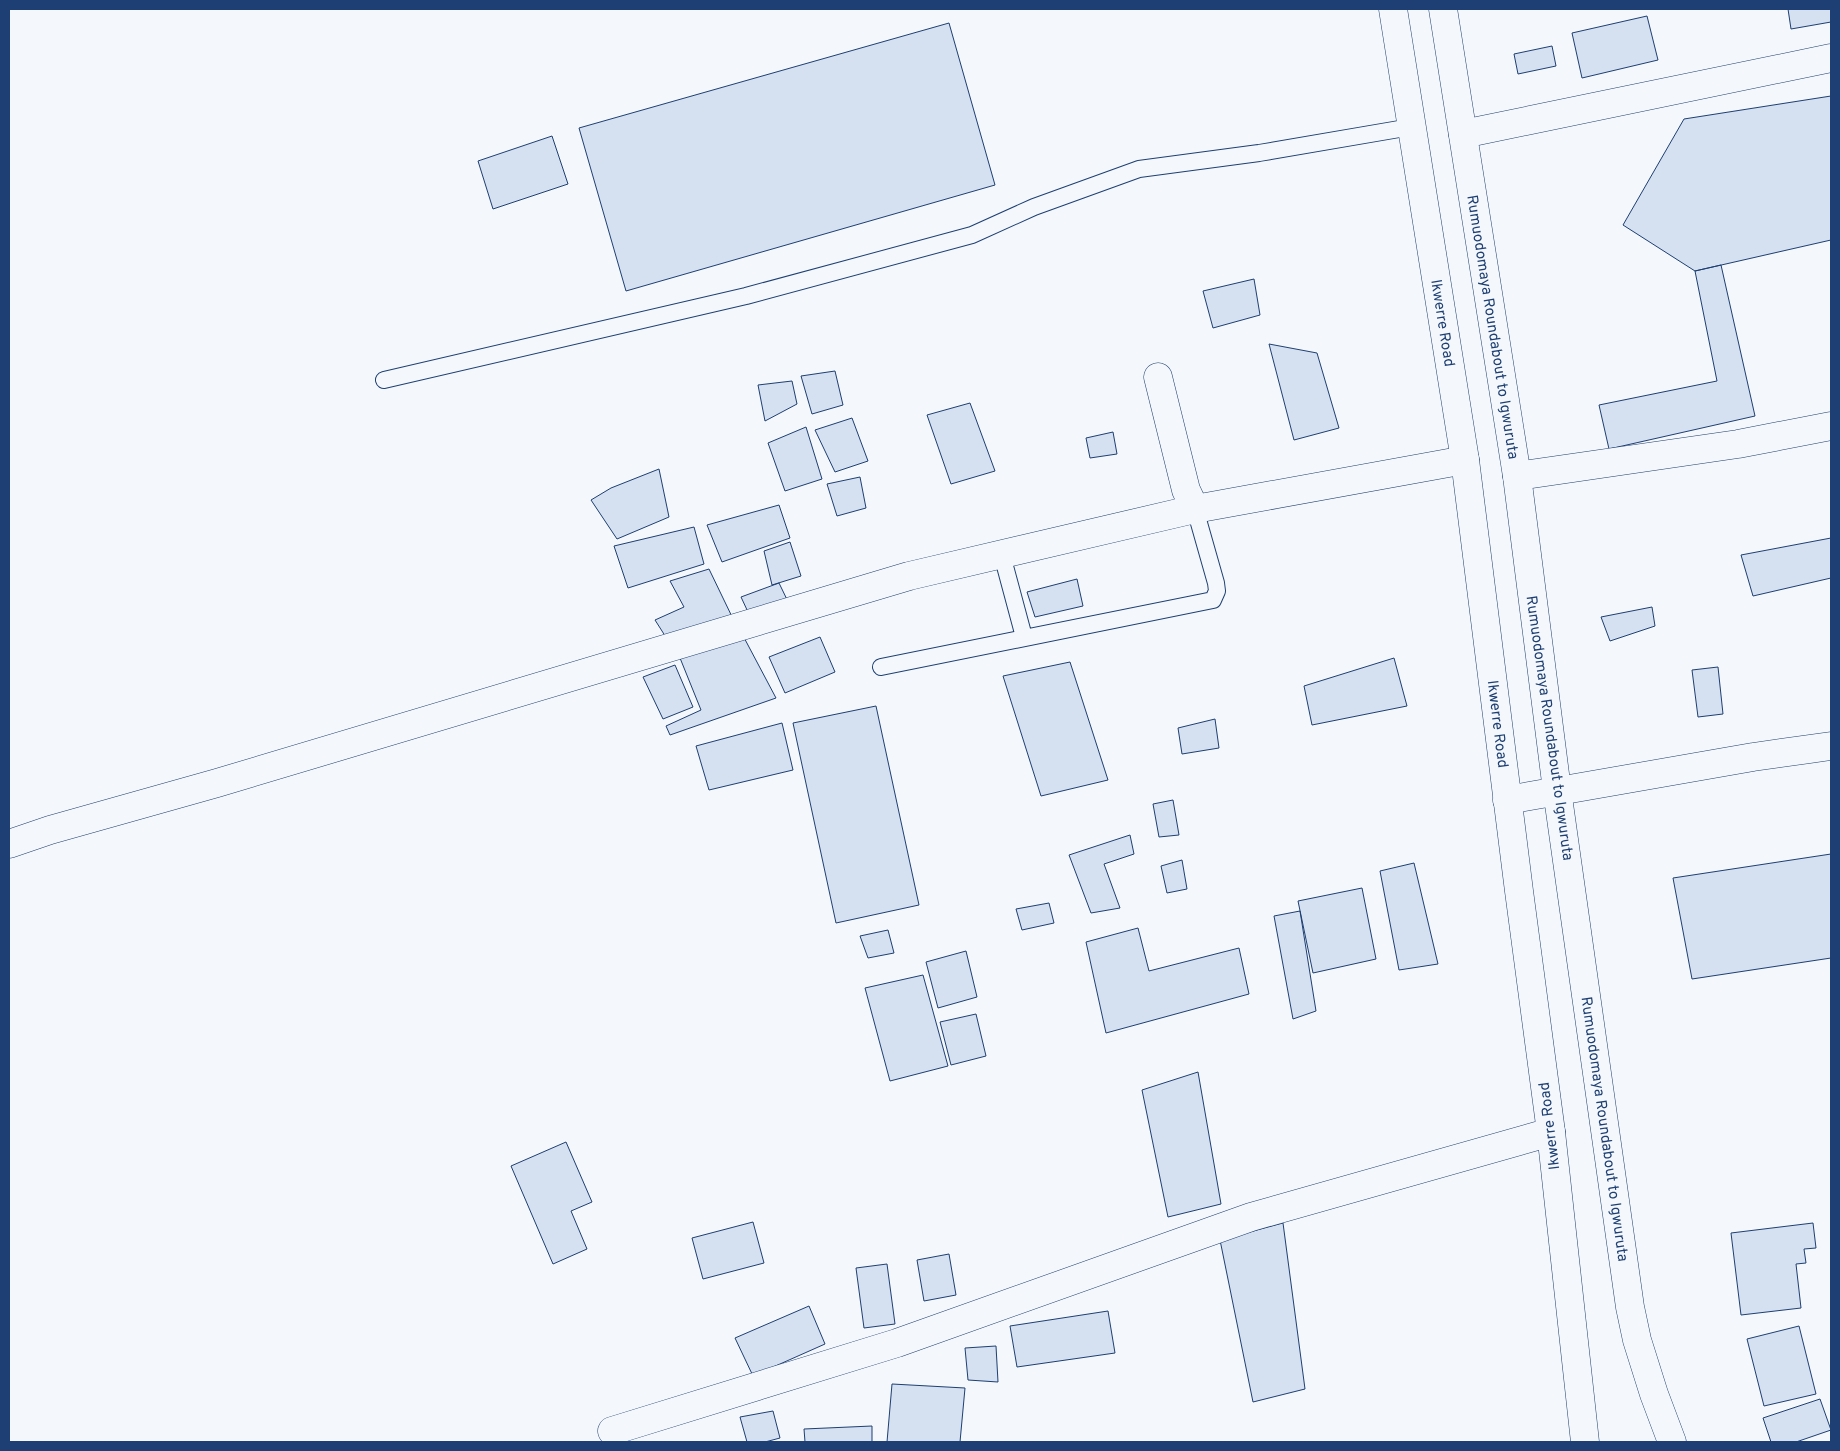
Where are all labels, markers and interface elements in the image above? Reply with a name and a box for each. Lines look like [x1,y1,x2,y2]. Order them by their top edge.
street label: Rumuodomaya Roundabout to Igwuruta [1461,194,1522,461]
street label: Ikwerre Road [1425,278,1458,368]
street label: Rumuodomaya Roundabout to Igwuruta [1520,594,1577,862]
street label: Ikwerre Road [1482,679,1511,769]
street label: Rumuodomaya Roundabout to Igwuruta [1575,995,1632,1263]
street label: Ikwerre Road [1536,1081,1565,1171]

